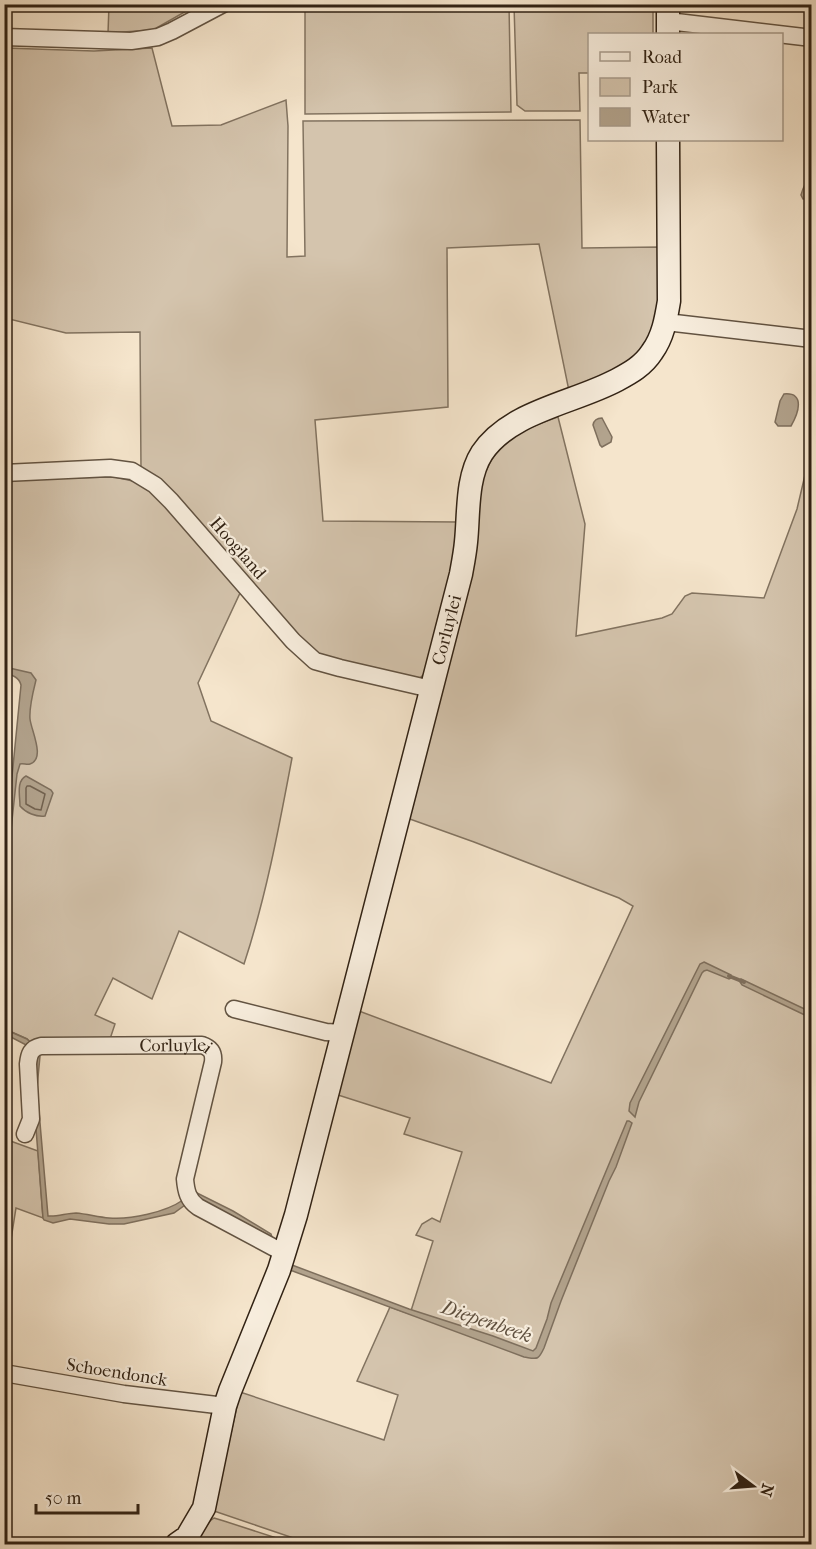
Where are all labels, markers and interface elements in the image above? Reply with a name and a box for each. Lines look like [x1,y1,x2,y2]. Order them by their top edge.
legend [588,33,783,141]
text: Road [642,47,682,68]
text: Park [642,77,679,98]
text: Water [641,107,690,128]
street label: Hoogland [205,513,270,584]
street label: Corluylei [428,592,466,668]
street label: Corluylei [139,1035,217,1059]
water label: Diepenbeek [437,1295,535,1348]
street label: Schoendonck [65,1354,170,1391]
north arrow [723,1456,783,1516]
scale bar [36,1477,138,1515]
text: N [756,1482,778,1499]
text: 50 m [45,1488,82,1509]

